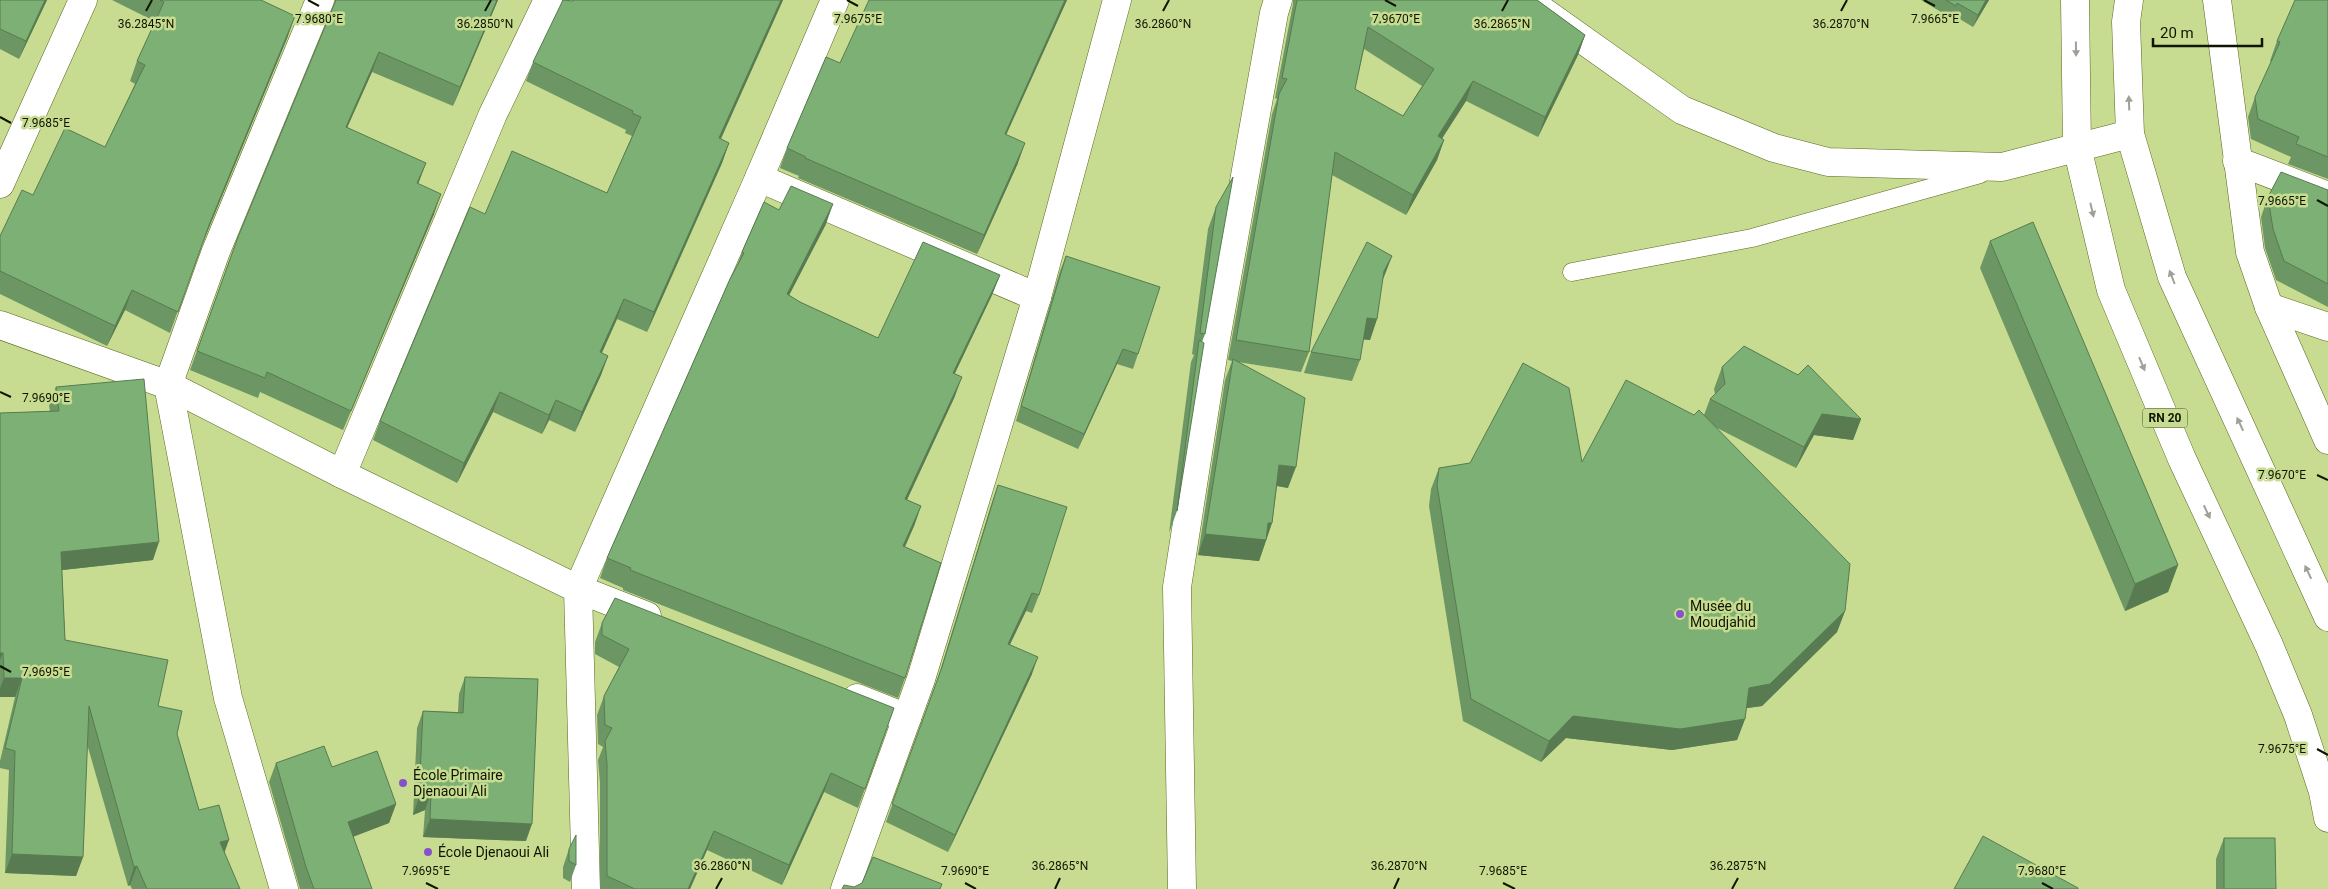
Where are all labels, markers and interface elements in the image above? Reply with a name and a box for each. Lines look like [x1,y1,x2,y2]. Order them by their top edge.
text: 7.9680°E [295,12,343,26]
text: 7.9675°E [834,12,882,26]
text: 7.9670°E [1372,12,1420,26]
text: 7.9665°E [1911,12,1959,26]
scale bar [2153,15,2262,47]
text: 36.2845°N [118,17,174,31]
text: 36.2850°N [457,17,513,31]
text: 36.2860°N [1135,17,1191,31]
text: 36.2865°N [1474,17,1530,31]
text: 36.2870°N [1813,17,1869,31]
text: 20 m [2160,24,2194,42]
one-way arrow [2072,41,2080,57]
one-way arrow [2125,95,2133,111]
text: 7.9685°E [22,116,70,130]
text: 7.9665°E [2258,194,2306,208]
one-way arrow [2088,202,2096,217]
one-way arrow [2168,269,2176,284]
one-way arrow [2138,357,2146,371]
text: 7.9690°E [22,391,70,405]
road number: RN 20 [2142,408,2188,428]
one-way arrow [2236,417,2245,432]
text: 7.9670°E [2258,468,2306,482]
one-way arrow [2203,505,2211,519]
one-way arrow [2303,565,2311,579]
place label: Musée du Moudjahid [1690,598,1756,630]
marker: Musée du Moudjahid [1674,608,1686,620]
text: 7.9695°E [22,665,70,679]
text: 7.9675°E [2258,742,2306,756]
place label: École Primaire Djenaoui Ali [413,766,503,799]
marker: École Primaire Djenaoui Ali [397,777,409,789]
place label: École Djenaoui Ali [438,843,549,860]
marker: École Djenaoui Ali [422,846,434,858]
text: 36.2860°N [694,859,750,873]
text: 36.2865°N [1032,859,1088,873]
text: 36.2870°N [1371,859,1427,873]
text: 36.2875°N [1710,859,1766,873]
text: 7.9695°E [402,864,450,878]
text: 7.9690°E [941,864,989,878]
text: 7.9685°E [1479,864,1527,878]
text: 7.9680°E [2018,864,2066,878]

